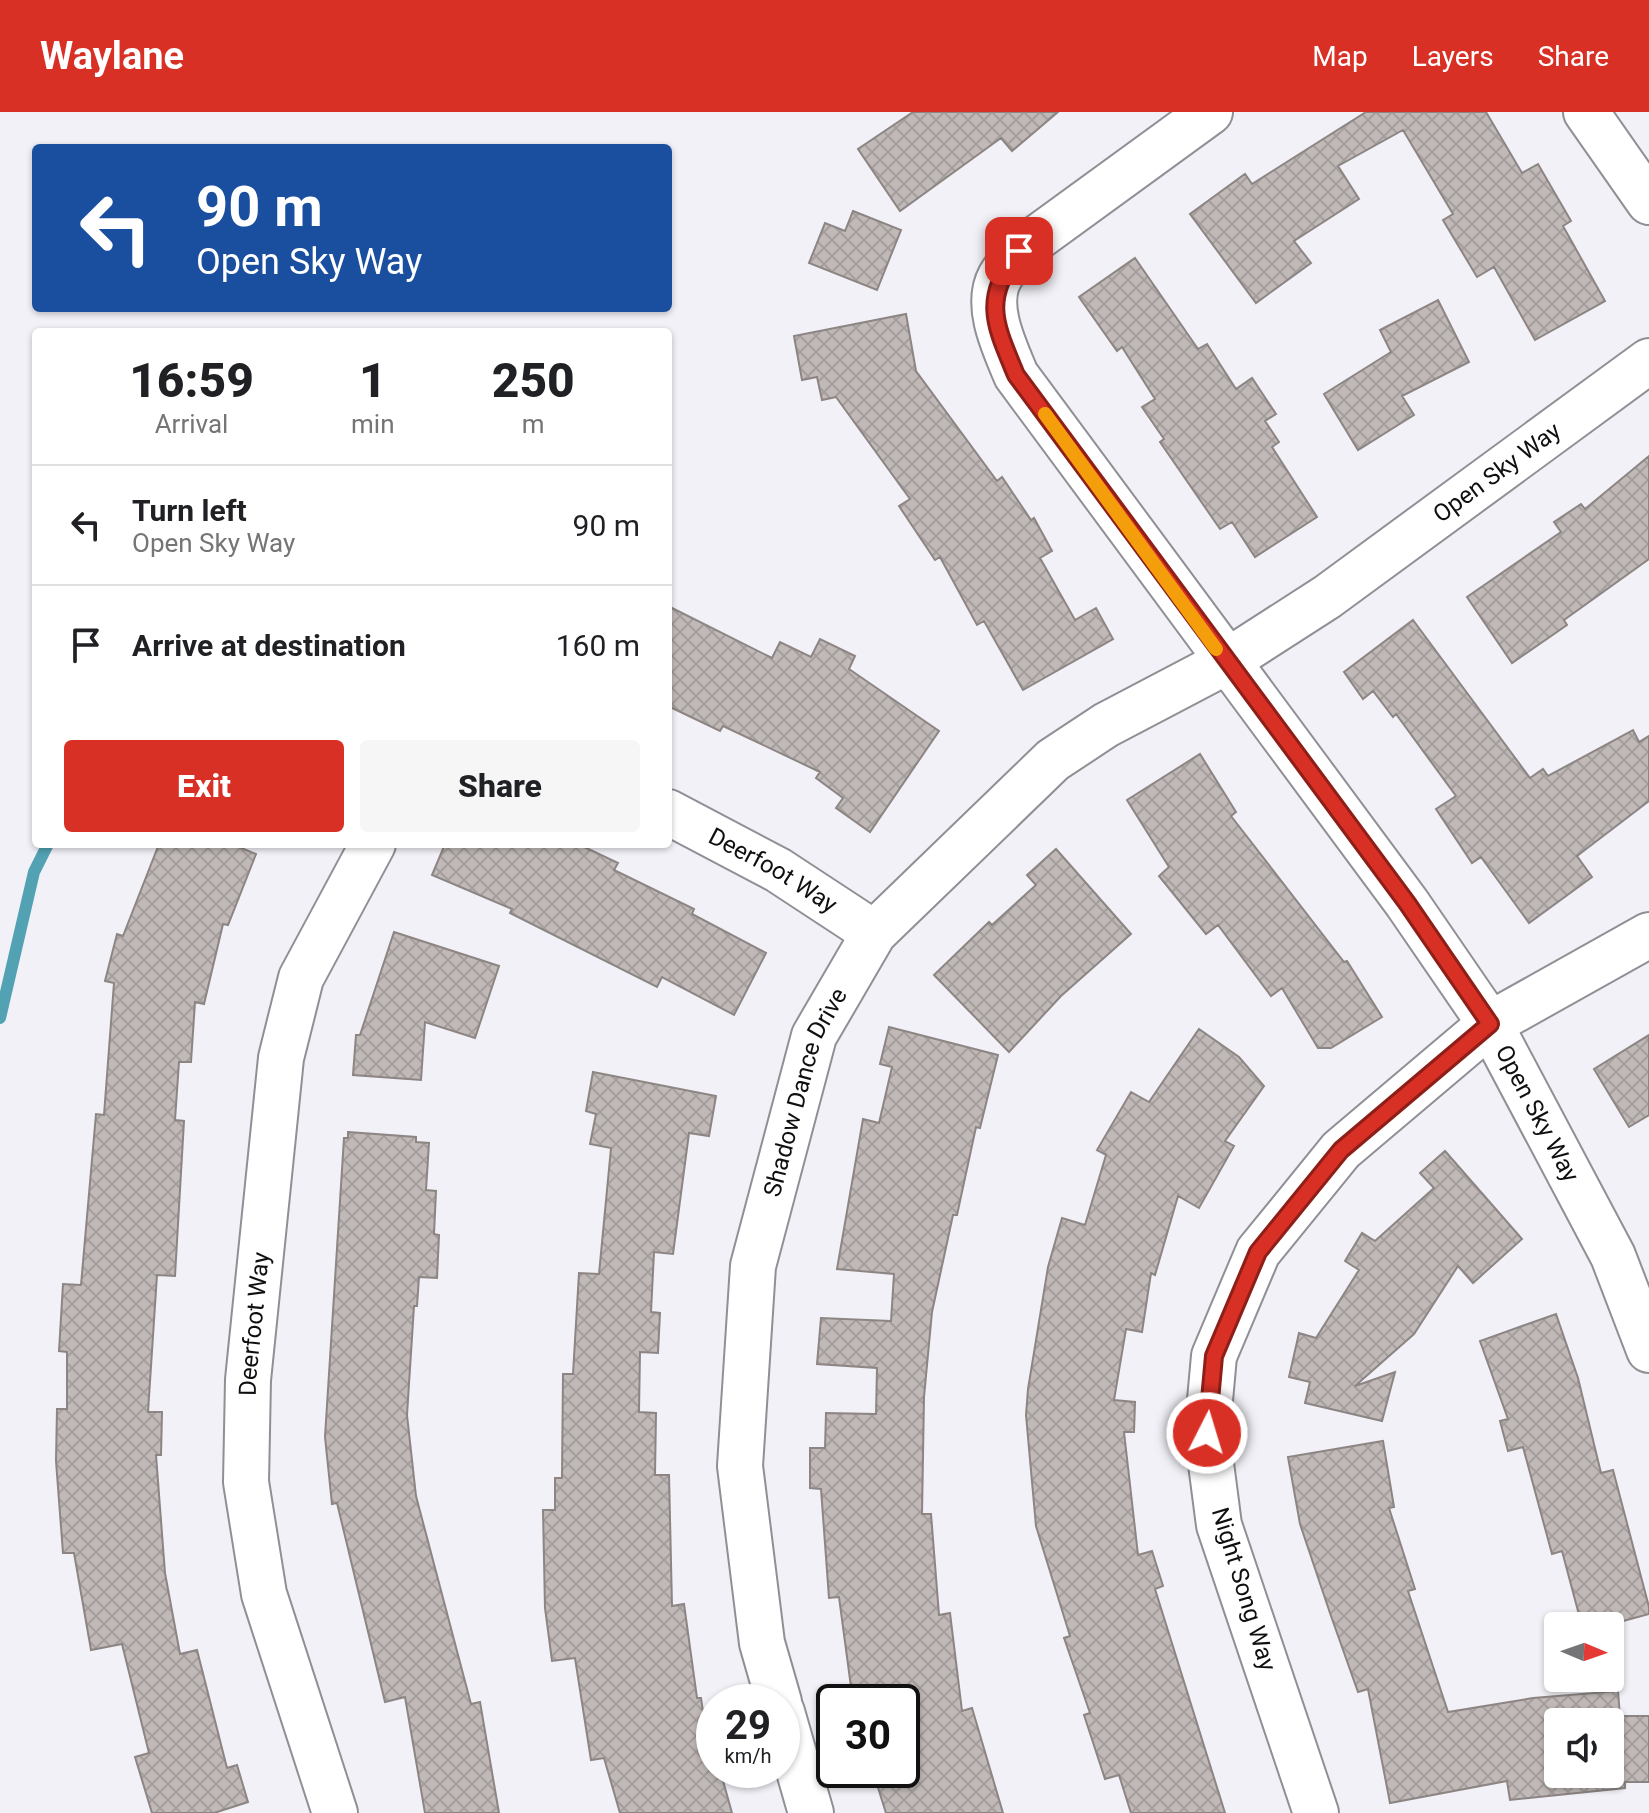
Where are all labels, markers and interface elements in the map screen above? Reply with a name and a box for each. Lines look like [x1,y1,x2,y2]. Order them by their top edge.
text: Waylane [40,34,184,78]
text: Map [1312,40,1368,73]
text: Layers [1412,40,1494,73]
text: Share [1538,40,1609,73]
text: 90 m [196,174,323,240]
icon: left [64,176,168,280]
pin [985,217,1053,285]
icon: arrive [997,229,1041,273]
text: Open Sky Way [196,241,422,283]
text: 16:59 [129,352,254,409]
text: 1 [359,352,387,409]
text: 250 [492,352,575,409]
text: Arrival [155,409,228,439]
text: min [351,409,395,439]
text: m [522,409,545,439]
street label: Open Sky Way [1428,416,1566,528]
text: Turn left [132,493,247,528]
icon: left [64,503,108,547]
text: 90 m [573,508,640,543]
text: Open Sky Way [132,528,295,558]
icon: arrive [64,623,108,667]
text: Arrive at destination [132,628,406,663]
text: 160 m [556,628,640,663]
button: Exit [64,740,344,832]
button: Share [360,740,640,832]
street label: Deerfoot Way [704,822,843,919]
street label: Shadow Dance Drive [758,983,853,1200]
street label: Open Sky Way [1490,1040,1585,1187]
street label: Deerfoot Way [234,1250,275,1396]
position arrow [1165,1391,1249,1475]
street label: Night Song Way [1206,1504,1282,1675]
north arrow [1544,1612,1624,1692]
map controls [1544,1612,1624,1788]
speed limit sign: 30 [816,1684,920,1788]
text: 29 [725,1702,771,1749]
button: sound [1544,1708,1624,1788]
text: km/h [725,1744,771,1768]

